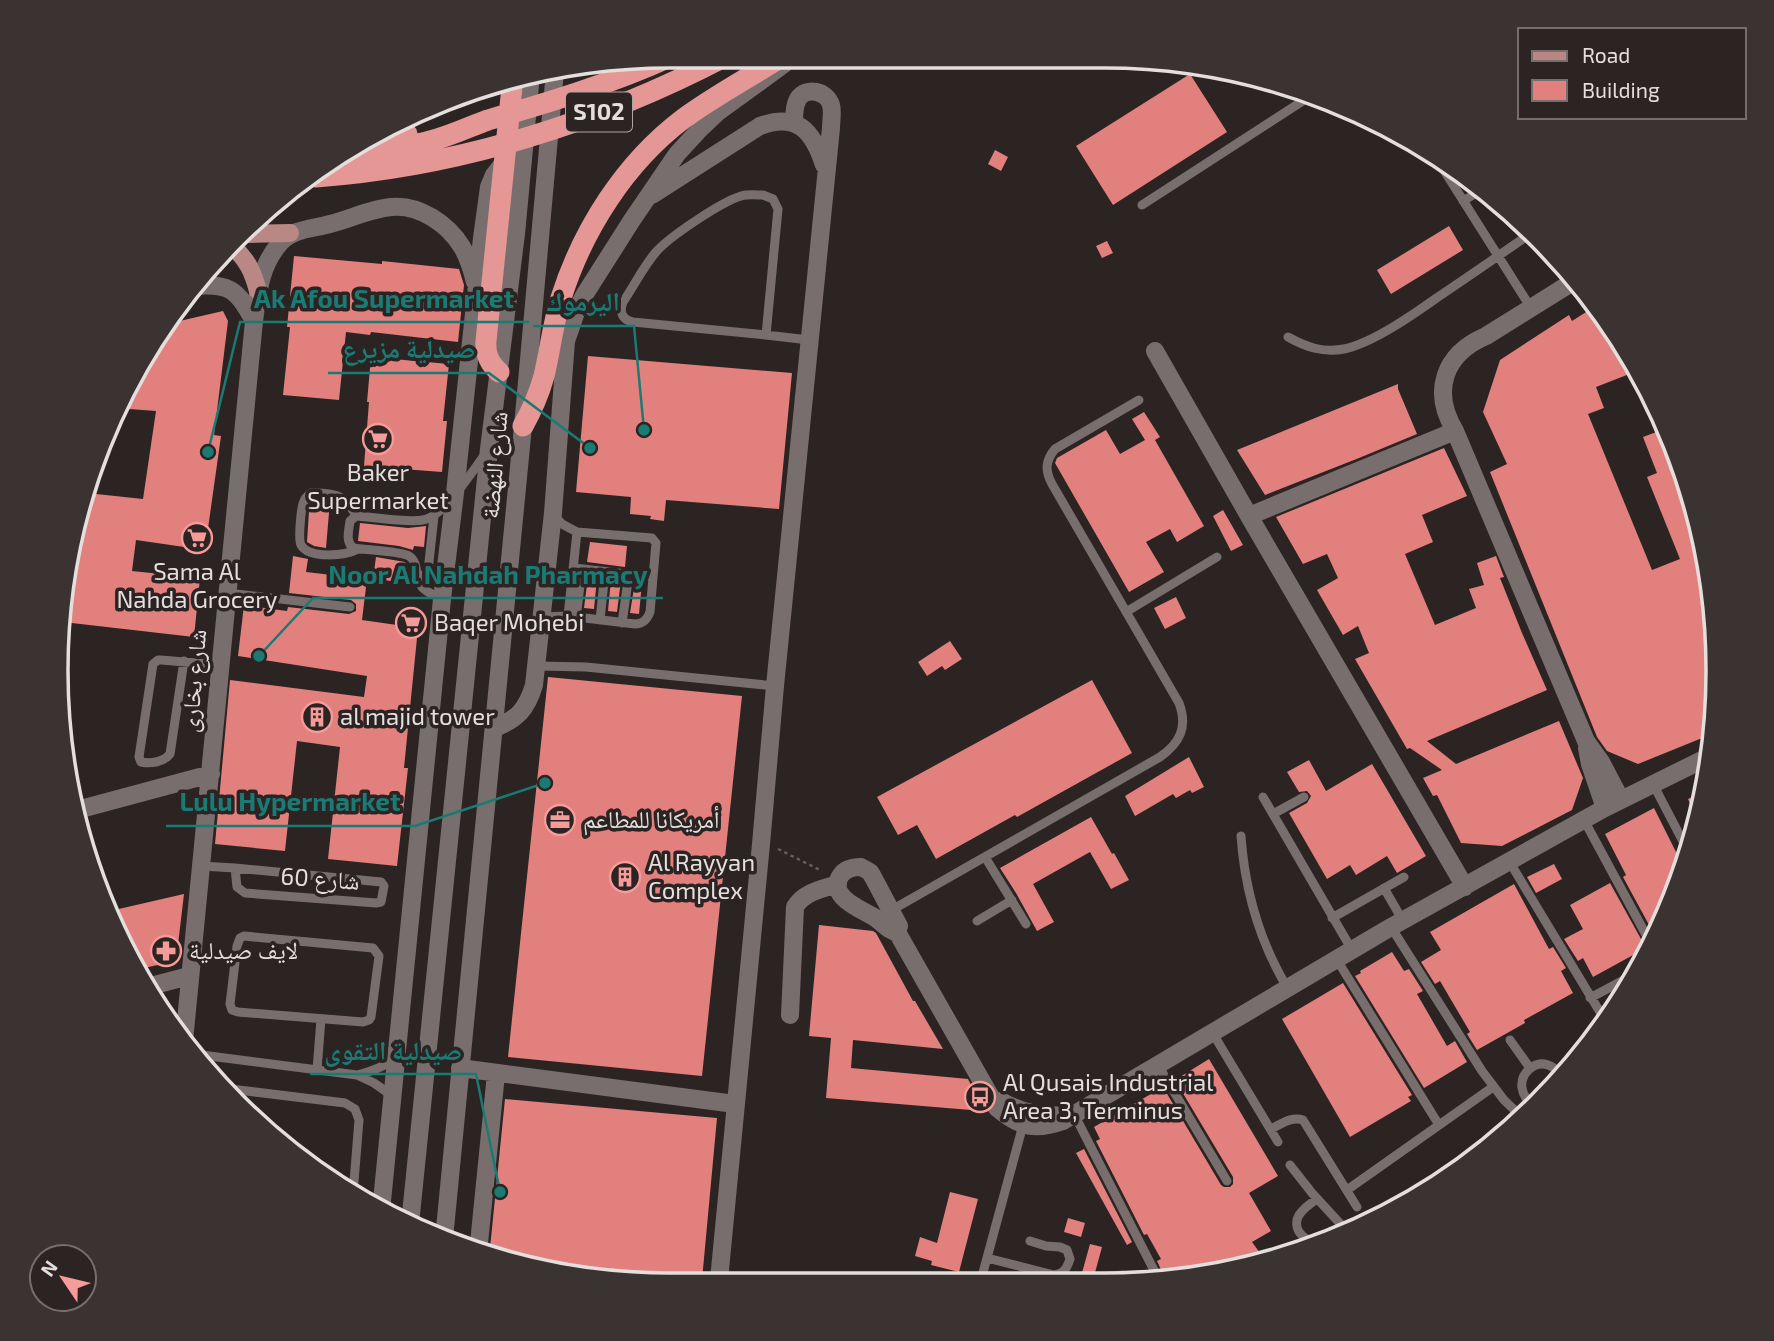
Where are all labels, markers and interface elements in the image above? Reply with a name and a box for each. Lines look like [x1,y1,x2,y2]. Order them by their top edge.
legend [1518,28,1746,119]
text: Road [1582,42,1630,67]
text: Building [1582,77,1660,102]
road number: S102 [566,92,632,132]
callout: Ak Afou Supermarket [240,275,529,322]
callout: اليرموك [533,279,634,326]
text: Ak Afou Supermarket [254,282,514,313]
text: اليرموك [546,285,620,317]
callout: صيدلية مزيرع [328,326,489,373]
text: صيدلية مزيرع [343,332,475,366]
street label: شارع النهضة [474,410,515,520]
supermarket icon: Baker Supermarket [361,422,395,456]
place label: Baker Supermarket [307,457,449,514]
supermarket icon: Sama Al Nahda Grocery [180,521,214,555]
callout: Noor Al Nahdah Pharmacy [313,551,663,598]
place label: Sama Al Nahda Grocery [116,556,278,613]
text: Noor Al Nahdah Pharmacy [328,558,648,590]
supermarket icon: Baqer Mohebi [394,606,428,640]
place label: Baqer Mohebi [434,607,584,636]
street label: شارع بخارى [174,628,213,734]
building icon: al majid tower [300,700,334,734]
place label: al majid tower [340,701,495,730]
callout: Lulu Hypermarket [166,779,415,826]
text: Lulu Hypermarket [179,785,401,817]
office icon: أمريكانا للمطاعم [543,803,577,837]
place label: أمريكانا للمطاعم [583,804,720,836]
place label: Al Rayyan Complex [648,847,755,904]
street label: شارع 60 [279,860,361,897]
building icon: Al Rayyan Complex [608,860,642,894]
pharmacy icon: لايف صيدلية [149,934,183,968]
place label: لايف صيدلية [189,935,298,964]
callout: صيدلية التقوى [310,1027,476,1074]
text: صيدلية التقوى [324,1034,462,1067]
place label: Al Qusais Industrial Area 3, Terminus [1003,1067,1213,1124]
bus stop icon: Al Qusais Industrial Area 3, Terminus [963,1080,997,1114]
north arrow [28,1243,98,1313]
text: N [35,1256,62,1280]

